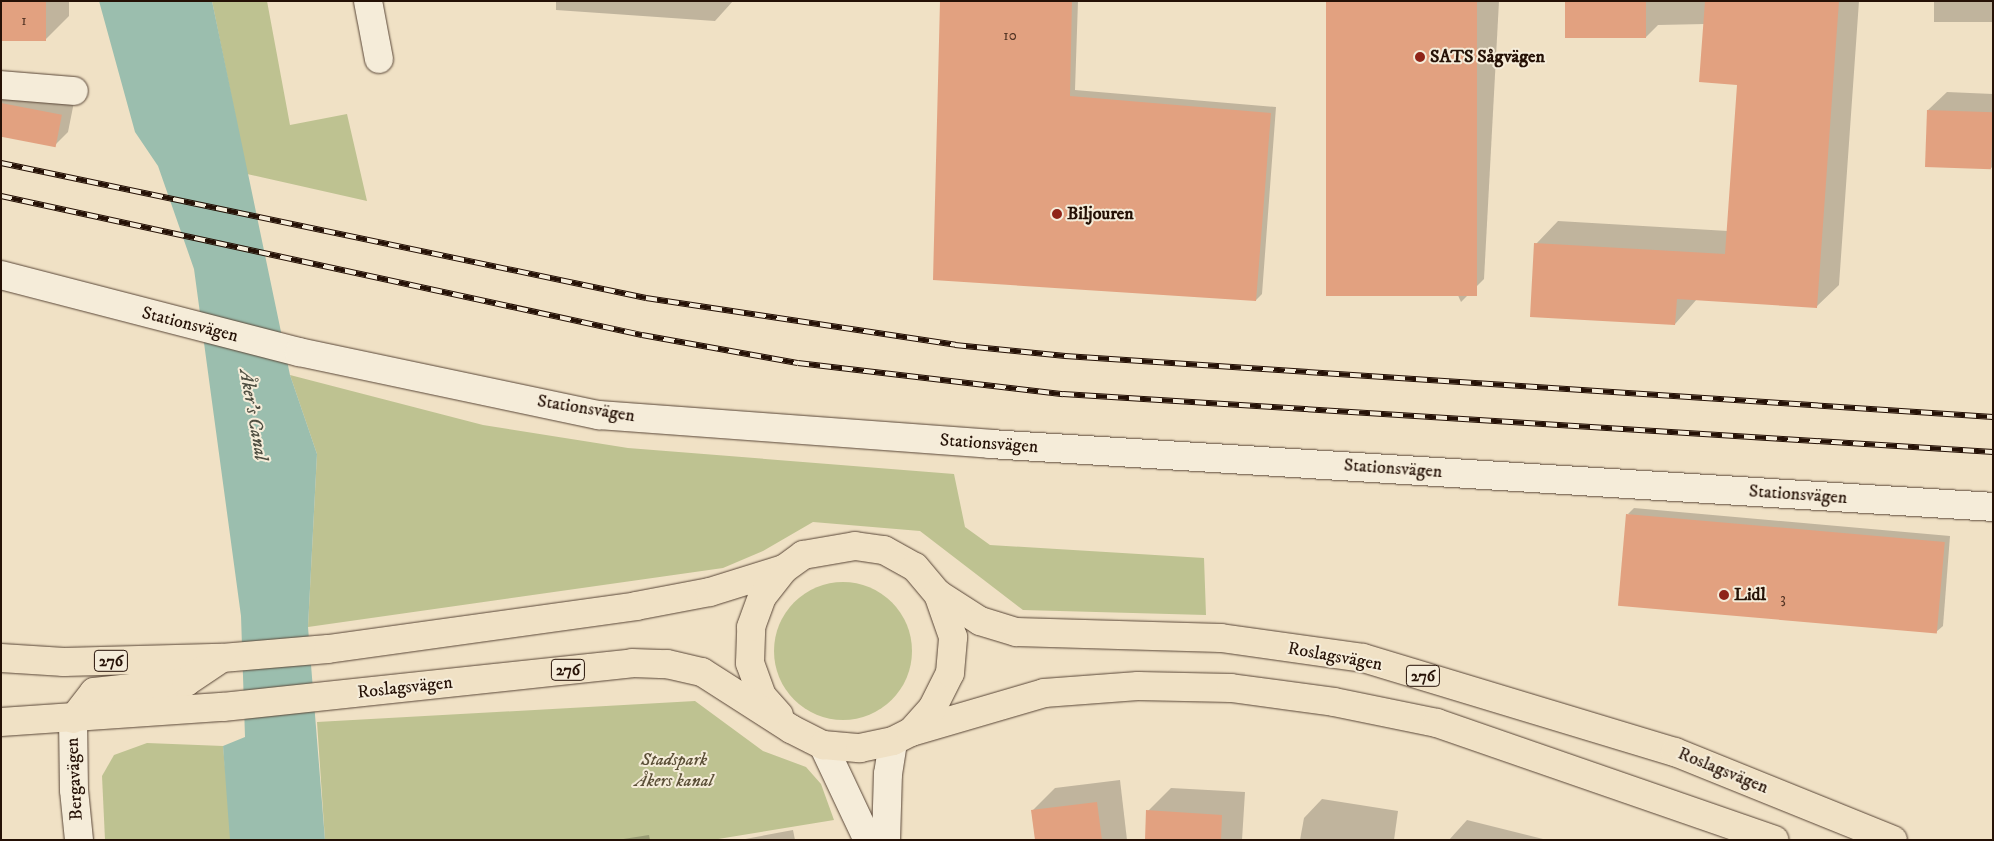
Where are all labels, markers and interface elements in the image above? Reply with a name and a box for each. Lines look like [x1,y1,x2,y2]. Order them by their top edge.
house number: 1 [21,12,27,30]
house number: 10 [1003,27,1017,45]
place label: SATS Sågvägen [1430,46,1545,68]
marker: SATS Sågvägen [1414,51,1426,63]
place label: Biljouren [1067,203,1134,225]
marker: Biljouren [1051,208,1063,220]
street label: Stationsvägen [140,303,240,347]
water label: Åker's Canal [234,368,272,462]
street label: Stationsvägen [536,391,636,427]
street label: Stationsvägen [939,430,1039,458]
street label: Stationsvägen [1343,455,1443,483]
street label: Stationsvägen [1748,481,1848,509]
place label: Lidl [1734,584,1766,606]
marker: Lidl [1718,589,1730,601]
house number: 3 [1780,590,1786,608]
street label: Roslagsvägen [1286,638,1384,676]
road number: 276 [94,648,128,674]
road number: 276 [550,656,586,684]
road number: 276 [1406,662,1440,689]
street label: Roslagsvägen [356,672,454,704]
street label: Bergavägen [62,737,88,821]
street label: Roslagsvägen [1675,743,1771,799]
park label: Stadspark Åkers kanal [635,750,713,792]

